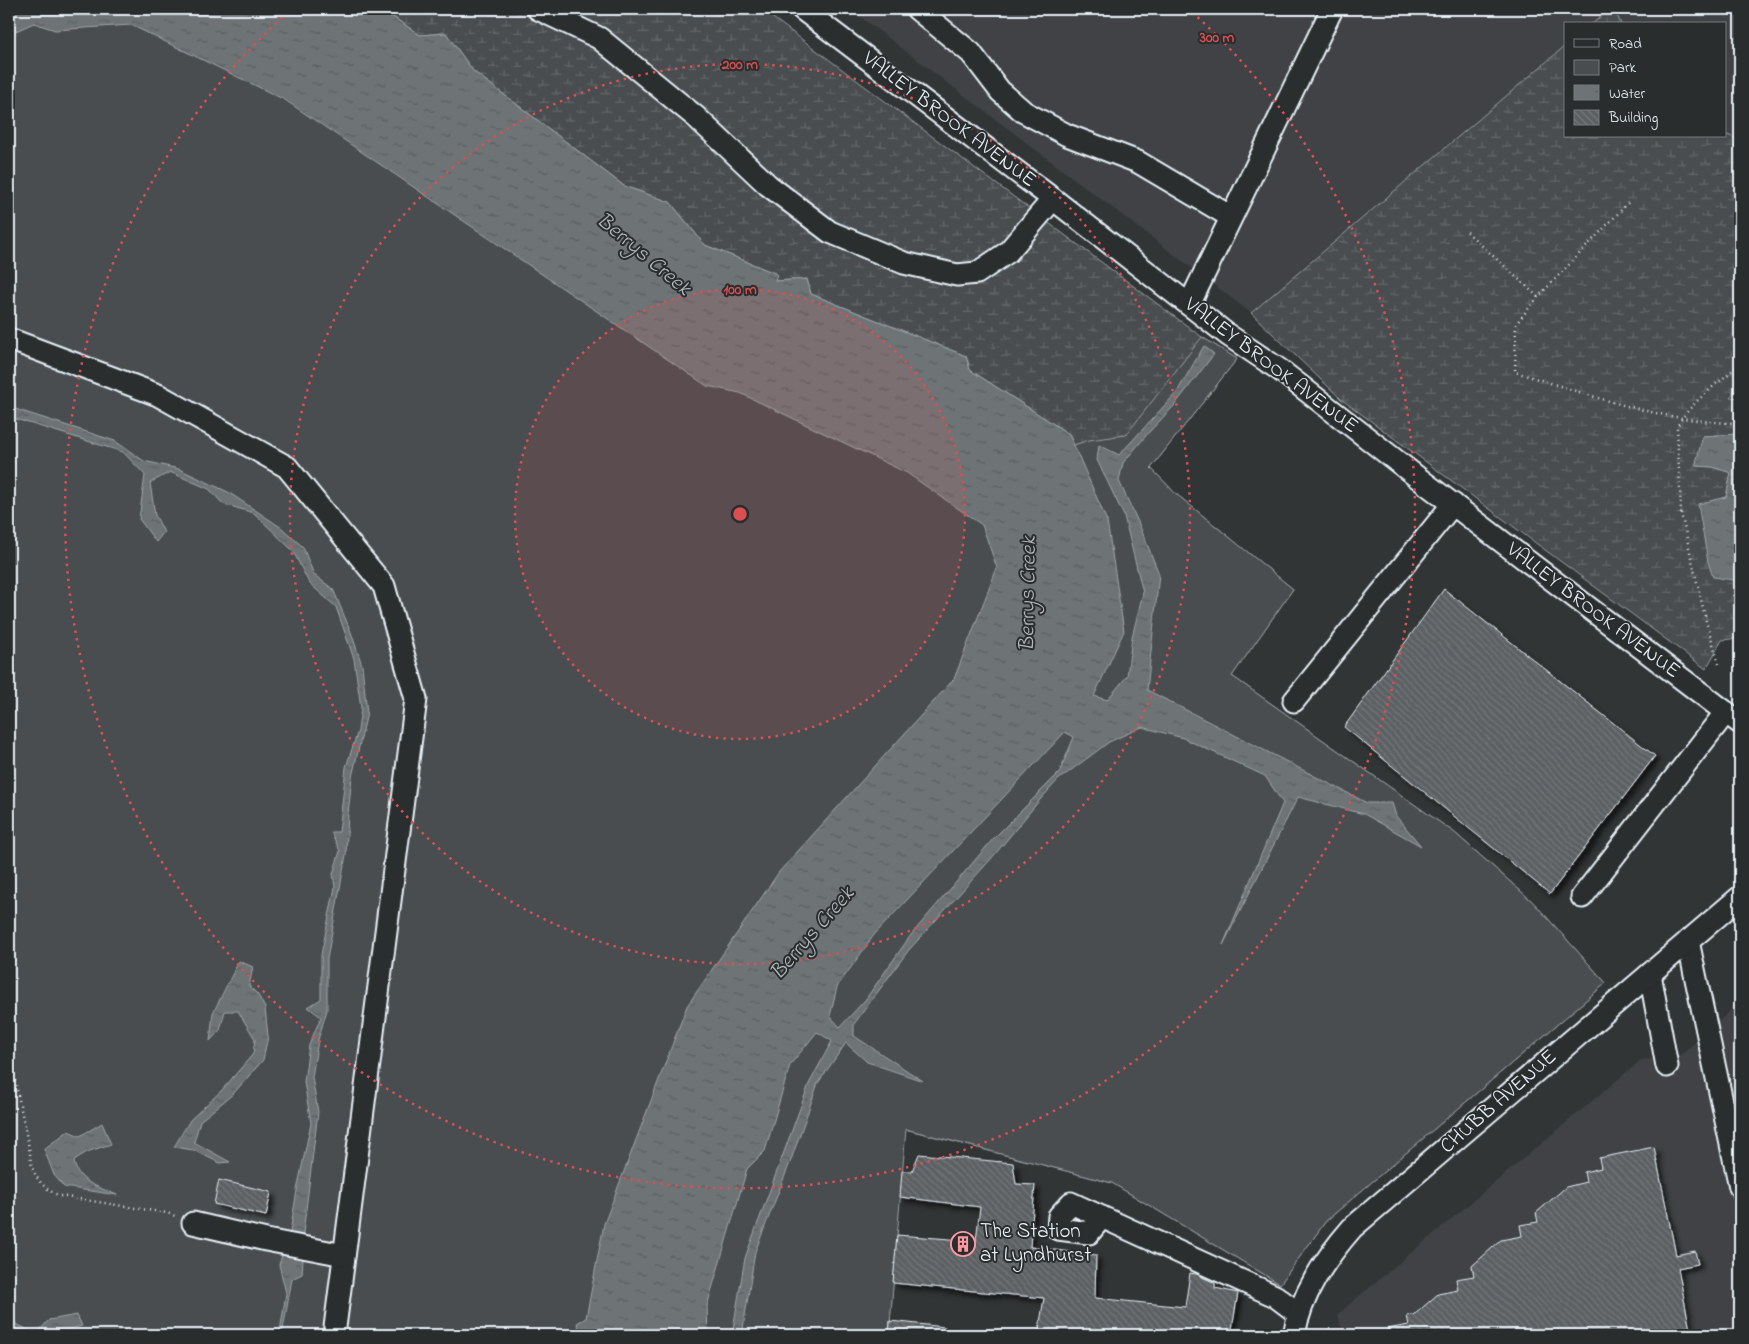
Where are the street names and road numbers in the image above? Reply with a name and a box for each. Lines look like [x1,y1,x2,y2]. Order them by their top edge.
street label: VALLEY BROOK AVENUE [855,44,1042,195]
street label: VALLEY BROOK AVENUE [1177,290,1364,441]
street label: VALLEY BROOK AVENUE [1499,535,1686,686]
street label: CHUBB AVENUE [1434,1043,1564,1161]

